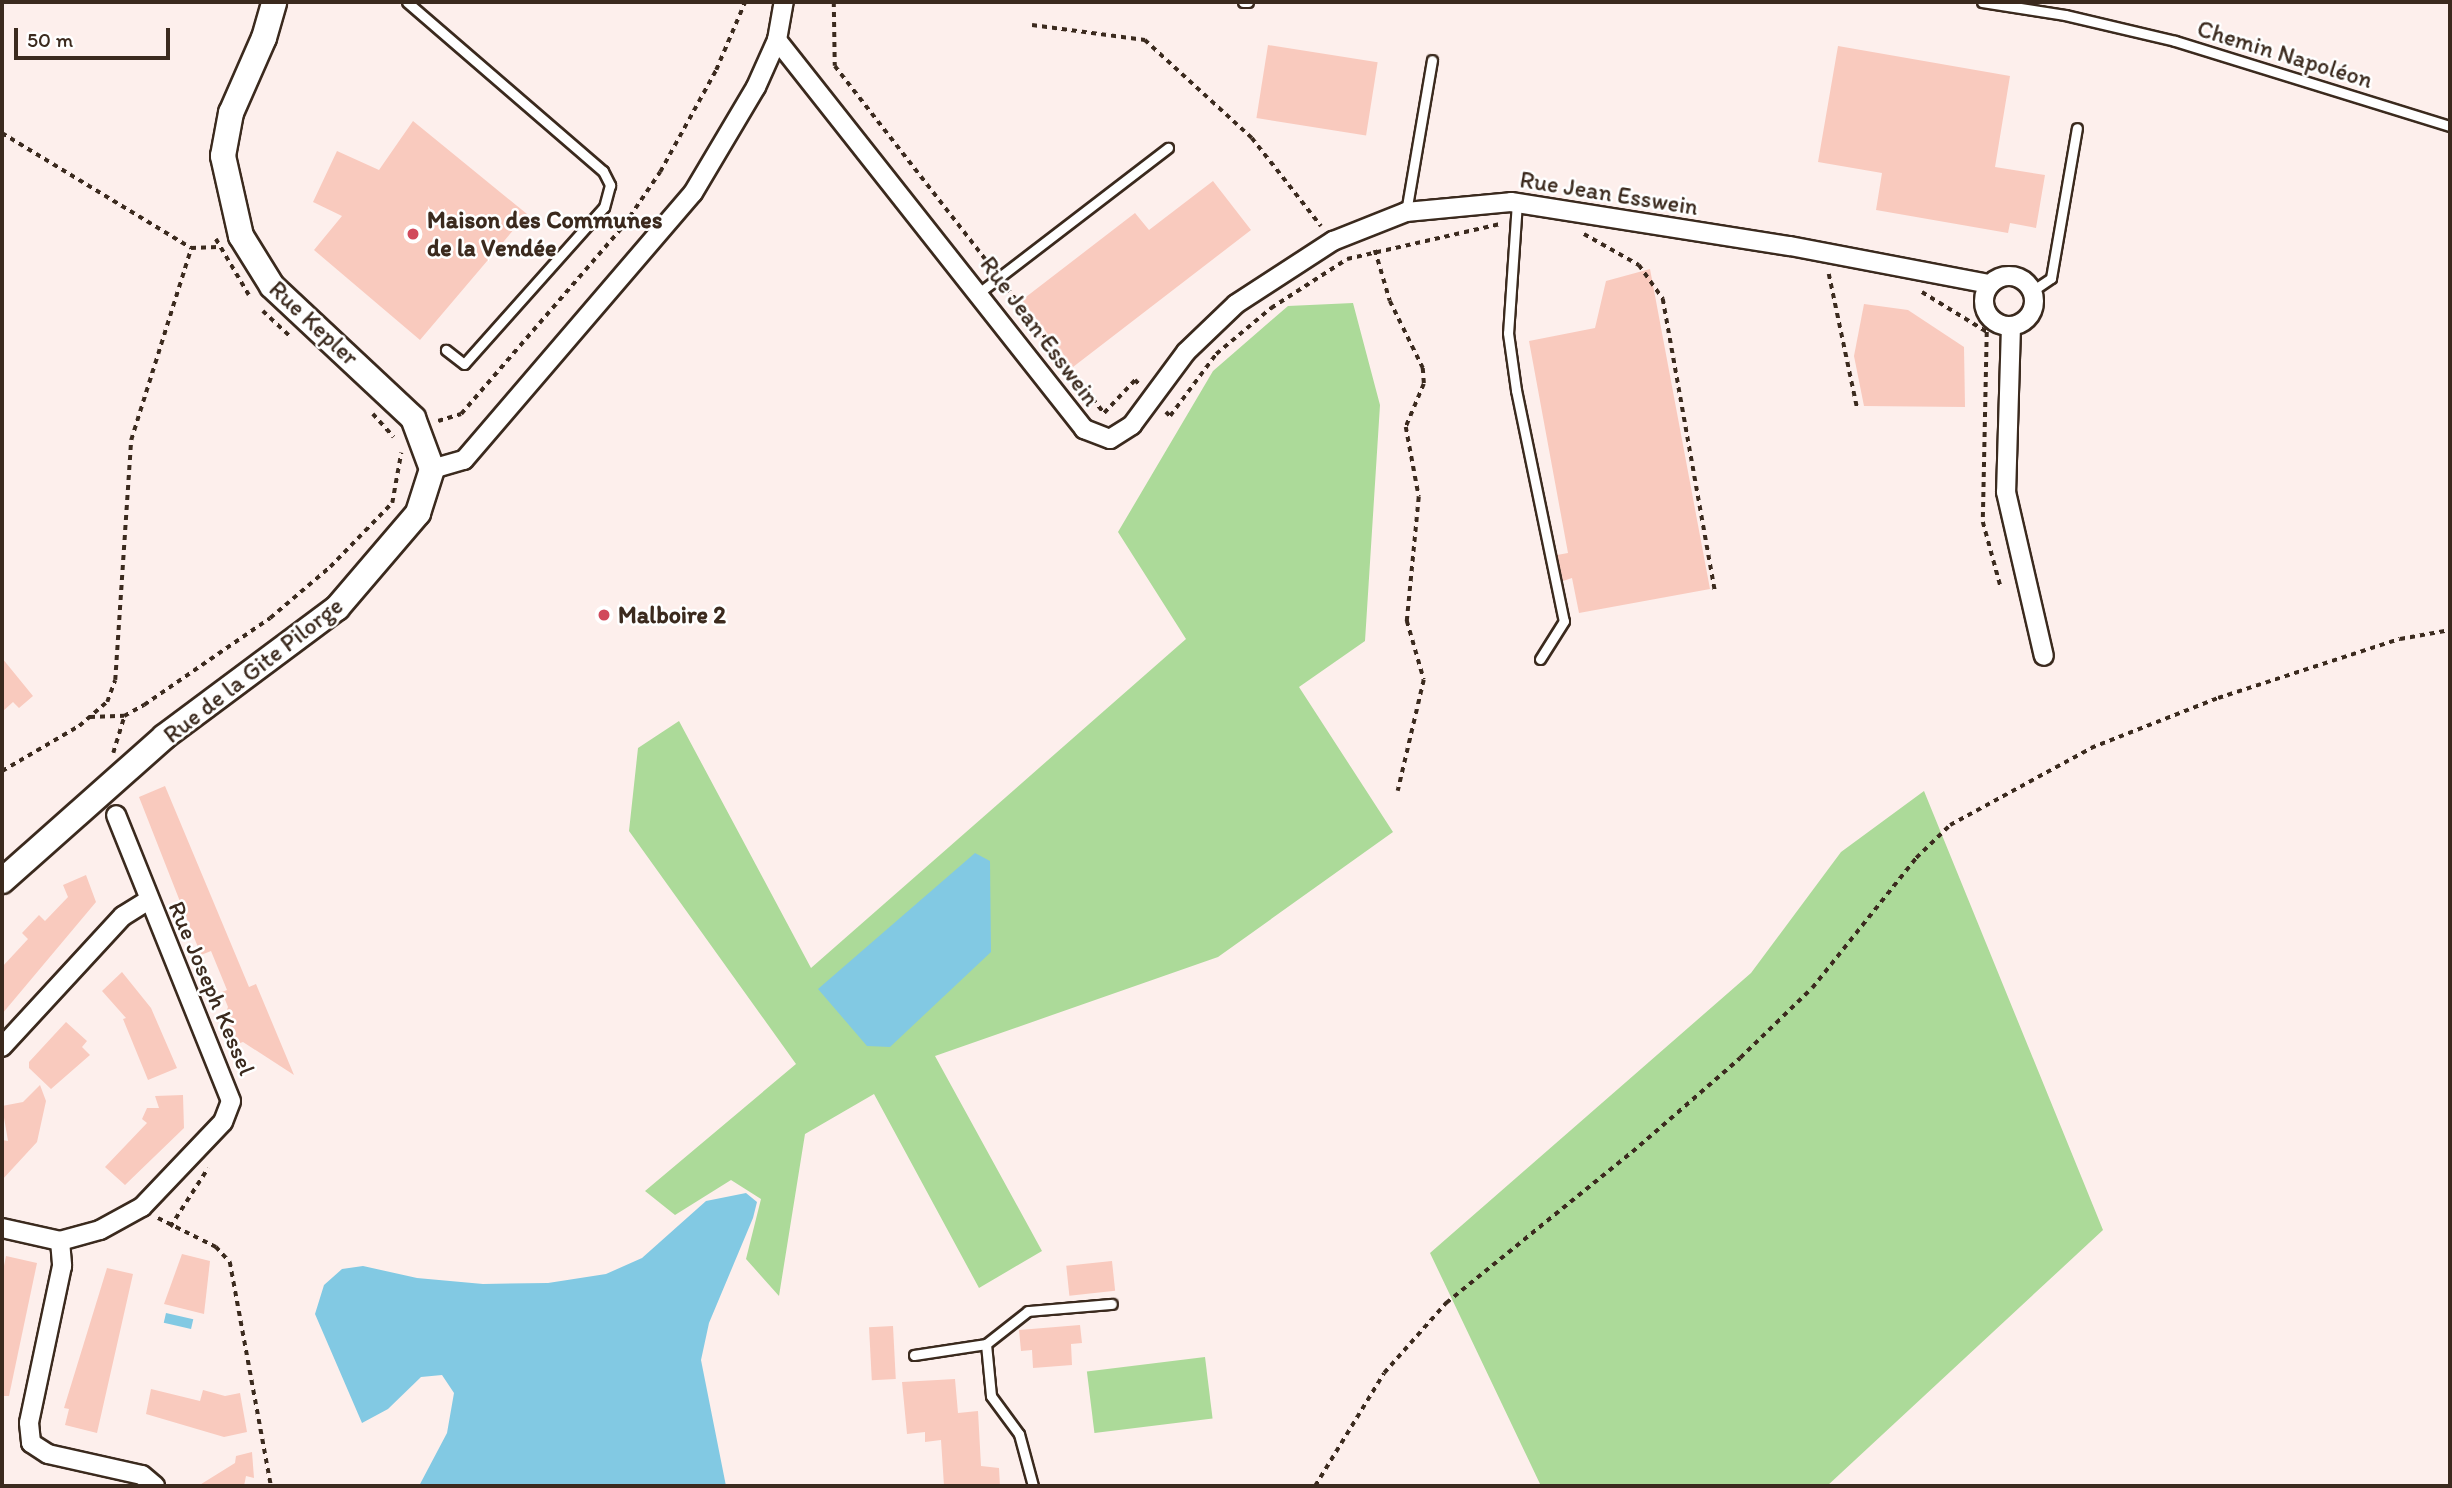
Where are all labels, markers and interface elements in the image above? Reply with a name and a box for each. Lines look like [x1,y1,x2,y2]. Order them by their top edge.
scale bar [18,14,173,58]
street label: Chemin Napoléon [2194,14,2376,94]
text: 50 m [27,27,73,52]
street label: Rue Jean Esswein [1518,165,1700,221]
place label: Maison des Communes de la Vendée [427,206,662,262]
marker: Maison des Communes de la Vendée [405,226,421,242]
street label: Rue Jean Esswein [974,250,1106,412]
street label: Rue Kepler [263,274,365,372]
street label: Rue de la Gite Pilorge [158,591,348,749]
place label: Malboire 2 [618,601,726,629]
marker: Malboire 2 [596,607,612,623]
street label: Rue Joseph Kessel [162,897,262,1079]

